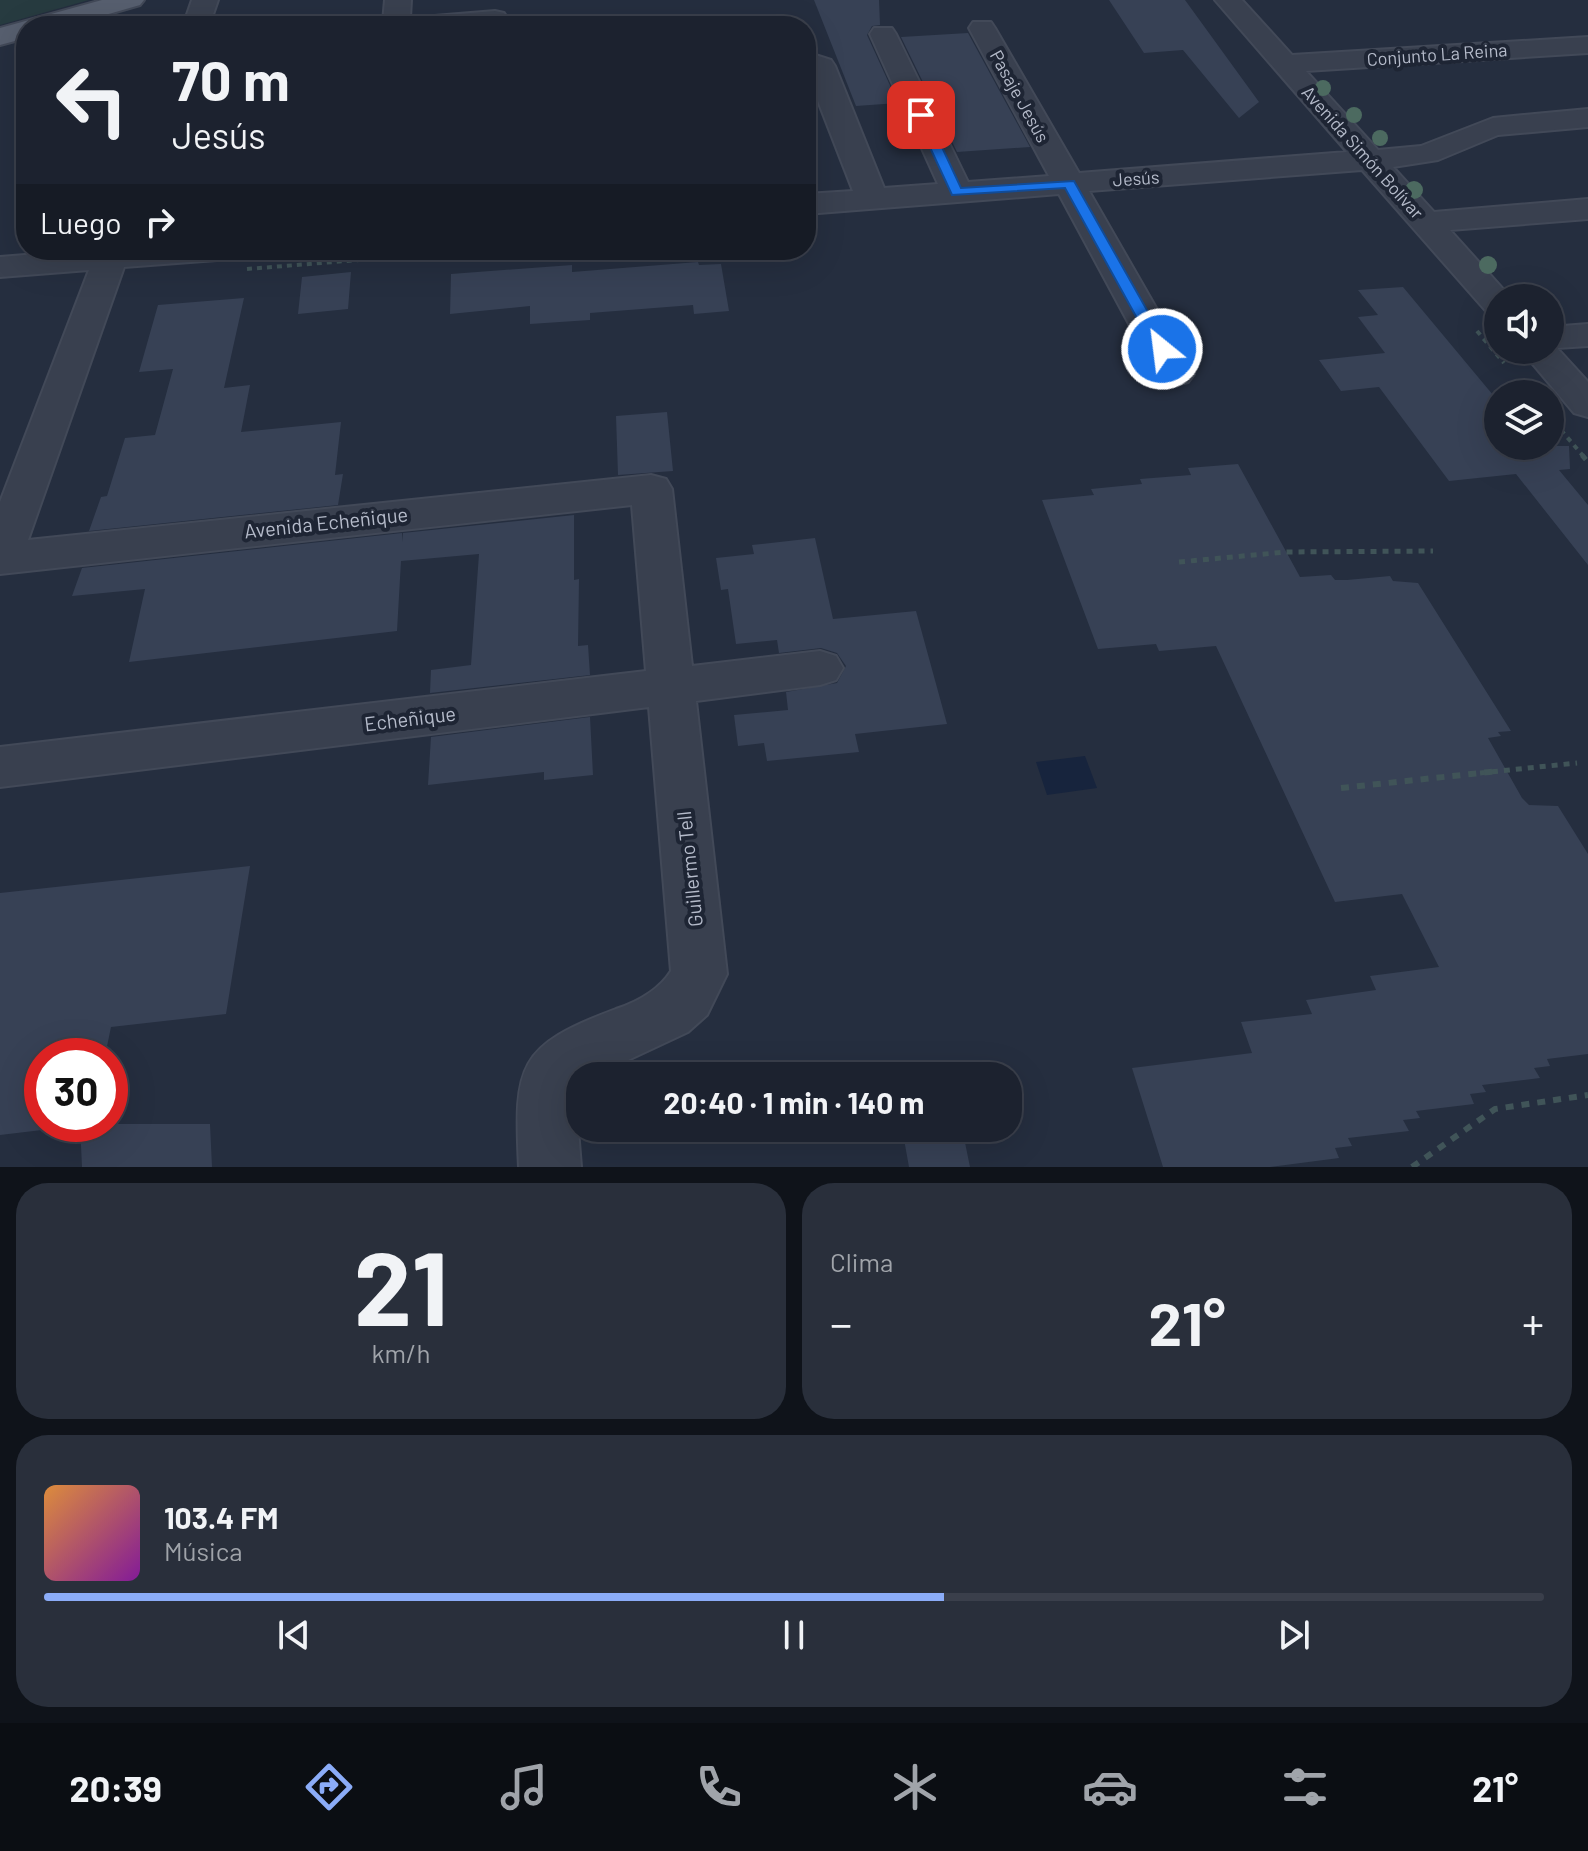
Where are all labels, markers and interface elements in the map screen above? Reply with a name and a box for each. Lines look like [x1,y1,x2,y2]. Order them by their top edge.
street label: Conjunto La Reina [1366,38,1508,70]
text: 70 m [172,45,290,112]
street label: Pasaje Jesús [986,46,1054,146]
icon: left [40,48,144,152]
pin [887,81,955,149]
street label: Avenida Simón Bolívar [1298,81,1429,223]
icon: arrive [899,93,943,137]
text: Jesús [172,113,266,156]
street label: Jesús [1112,165,1160,191]
icon: right [138,200,182,244]
text: Luego [40,204,122,240]
map controls [1484,284,1564,460]
button: sound [1484,284,1564,364]
position arrow [1120,307,1204,391]
button: layers [1484,380,1564,460]
street label: Avenida Echeñique [243,501,409,543]
street label: Echeñique [363,700,457,736]
street label: Guillermo Tell [671,810,707,928]
speed limit sign: 30 [24,1038,128,1142]
text: 20:40 · 1 min · 140 m [664,1084,924,1120]
text: 21 [354,1222,448,1347]
text: Clima [830,1246,893,1277]
text: 21° [1148,1286,1226,1358]
text: − [830,1296,852,1349]
text: + [1522,1296,1544,1349]
text: km/h [372,1337,430,1368]
text: 103.4 FM [164,1499,278,1535]
text: Música [164,1535,243,1566]
icon: previous [272,1613,316,1657]
icon: pause [772,1613,816,1657]
icon: next [1272,1613,1316,1657]
icon: directions [301,1759,357,1815]
icon: music [496,1759,552,1815]
icon: phone [691,1759,747,1815]
icon: climate [887,1759,943,1815]
icon: car [1082,1759,1138,1815]
icon: filters [1277,1759,1333,1815]
text: 20:39 [70,1766,162,1809]
text: 21° [1472,1766,1518,1809]

